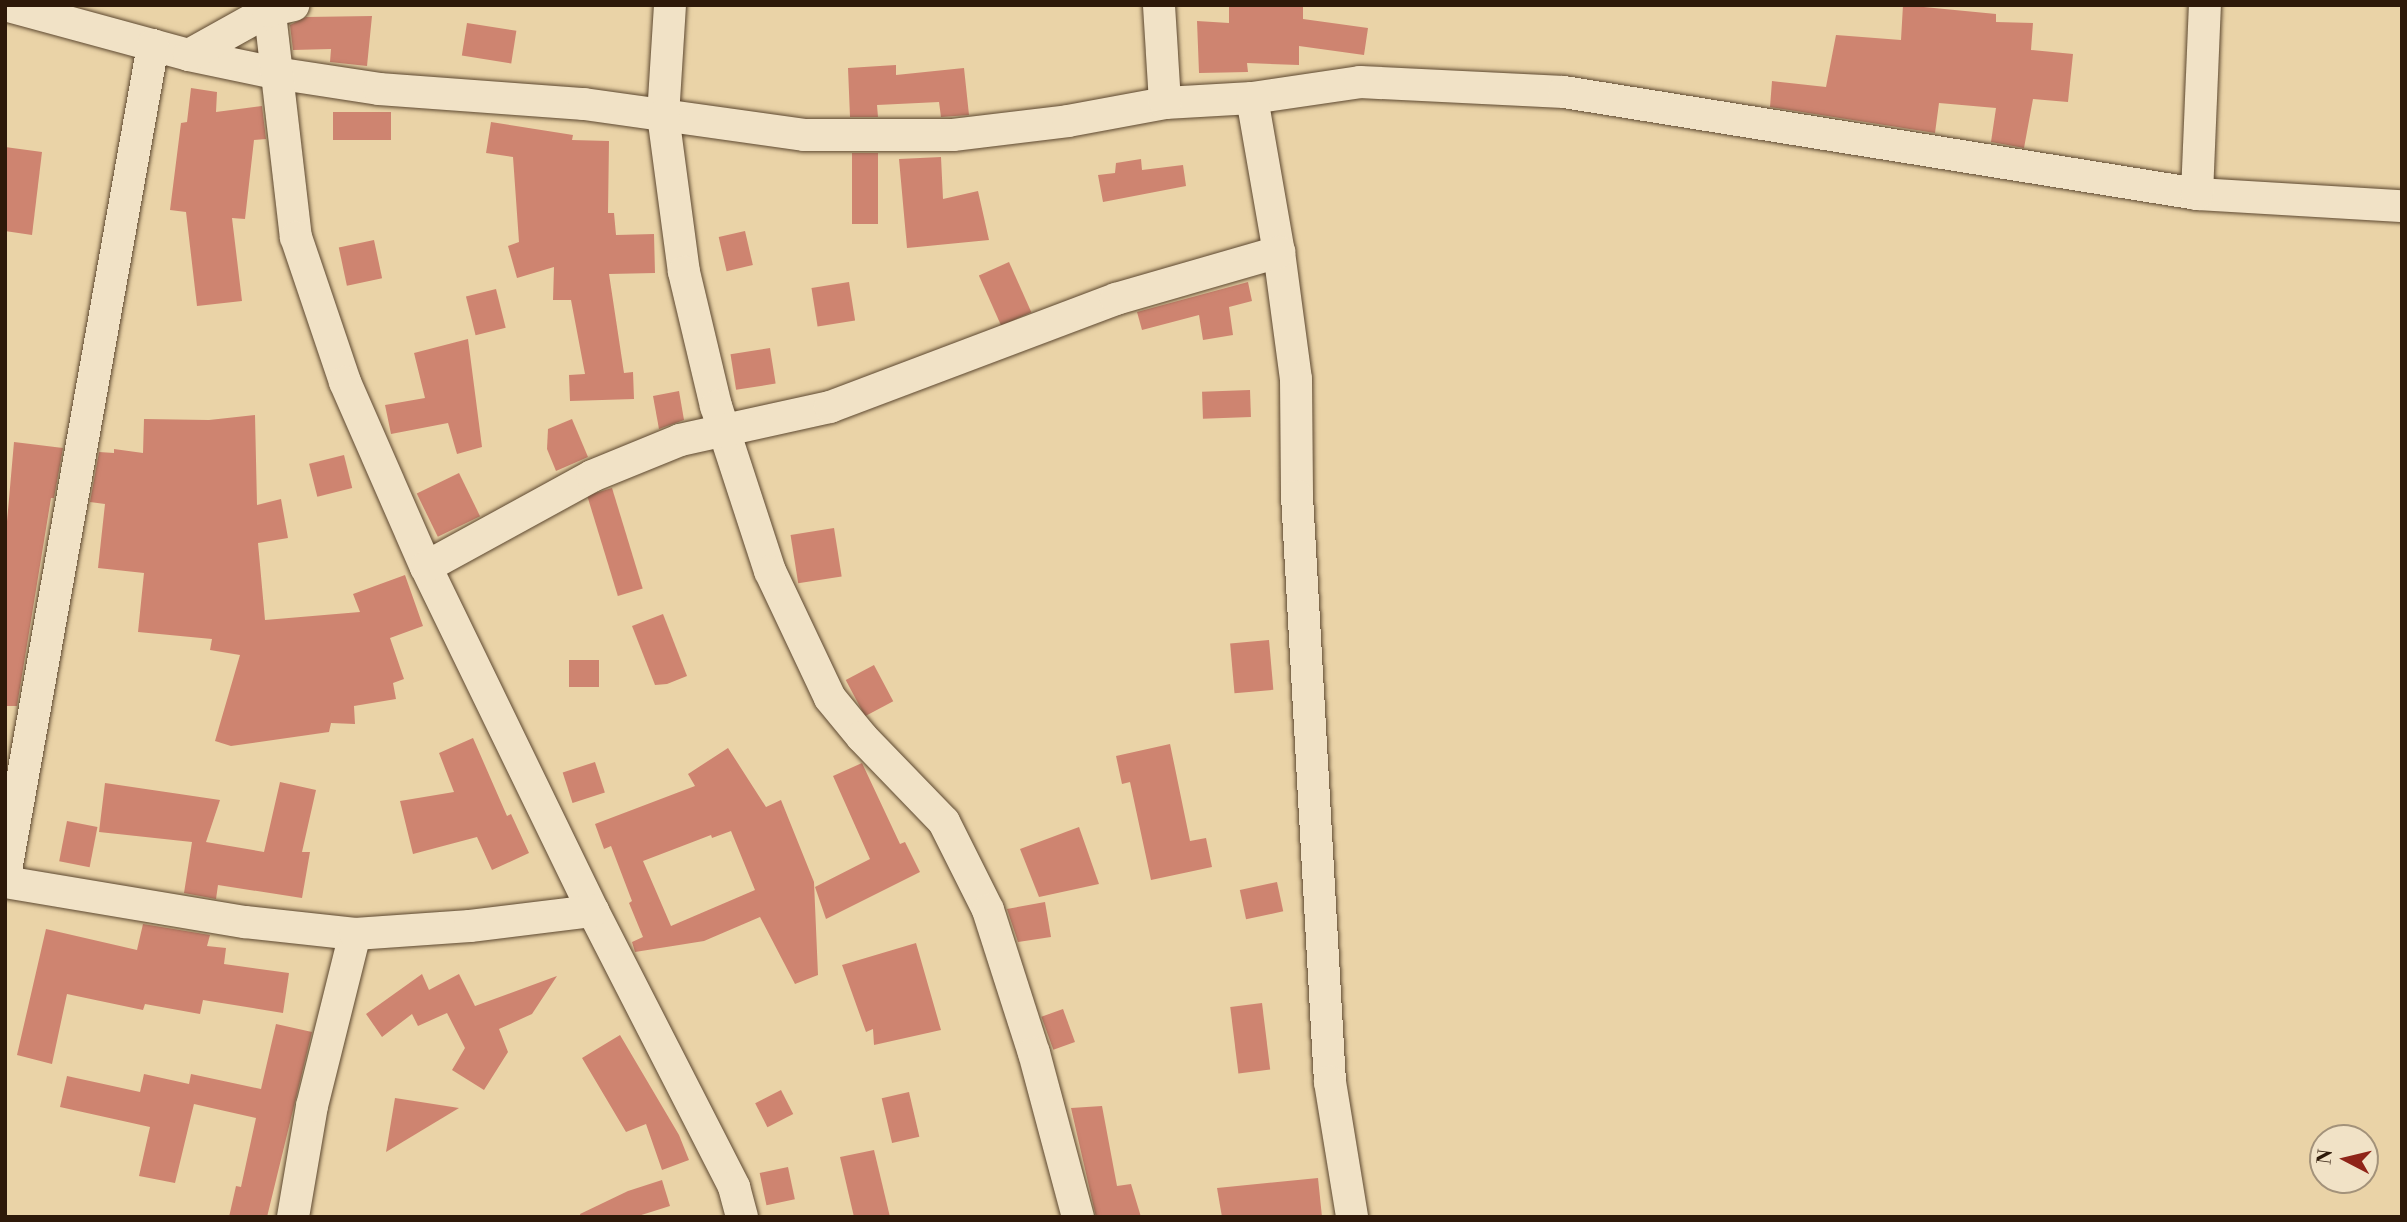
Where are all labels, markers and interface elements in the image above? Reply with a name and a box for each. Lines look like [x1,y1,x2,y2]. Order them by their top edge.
north arrow [2309,1124,2379,1194]
text: N [2312,1148,2338,1166]

